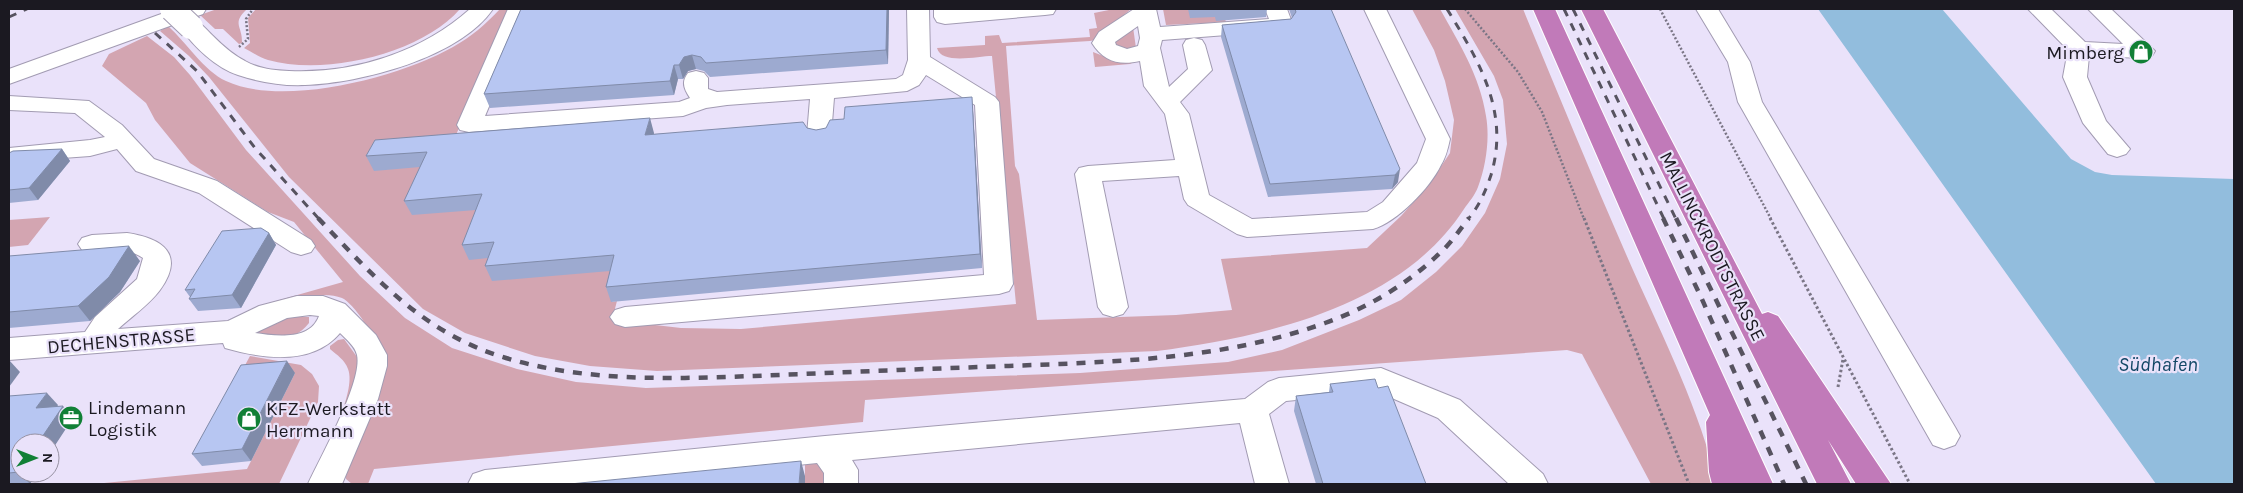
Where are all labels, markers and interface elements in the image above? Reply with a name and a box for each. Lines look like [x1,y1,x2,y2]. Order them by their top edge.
shop icon: Mimberg [2128,39,2154,65]
place label: Mimberg [2046,42,2124,64]
street label: MALLINCKRODTSTRASSE [1655,148,1769,345]
street label: DECHENSTRASSE [46,324,196,358]
water label: Südhafen [2118,353,2198,376]
place label: Lindemann Logistik [88,397,186,441]
place label: KFZ-Werkstatt Herrmann [266,398,391,442]
office icon: Lindemann Logistik [58,405,84,431]
shop icon: KFZ-Werkstatt Herrmann [236,406,262,432]
north arrow [10,433,60,483]
text: N [39,453,56,463]

